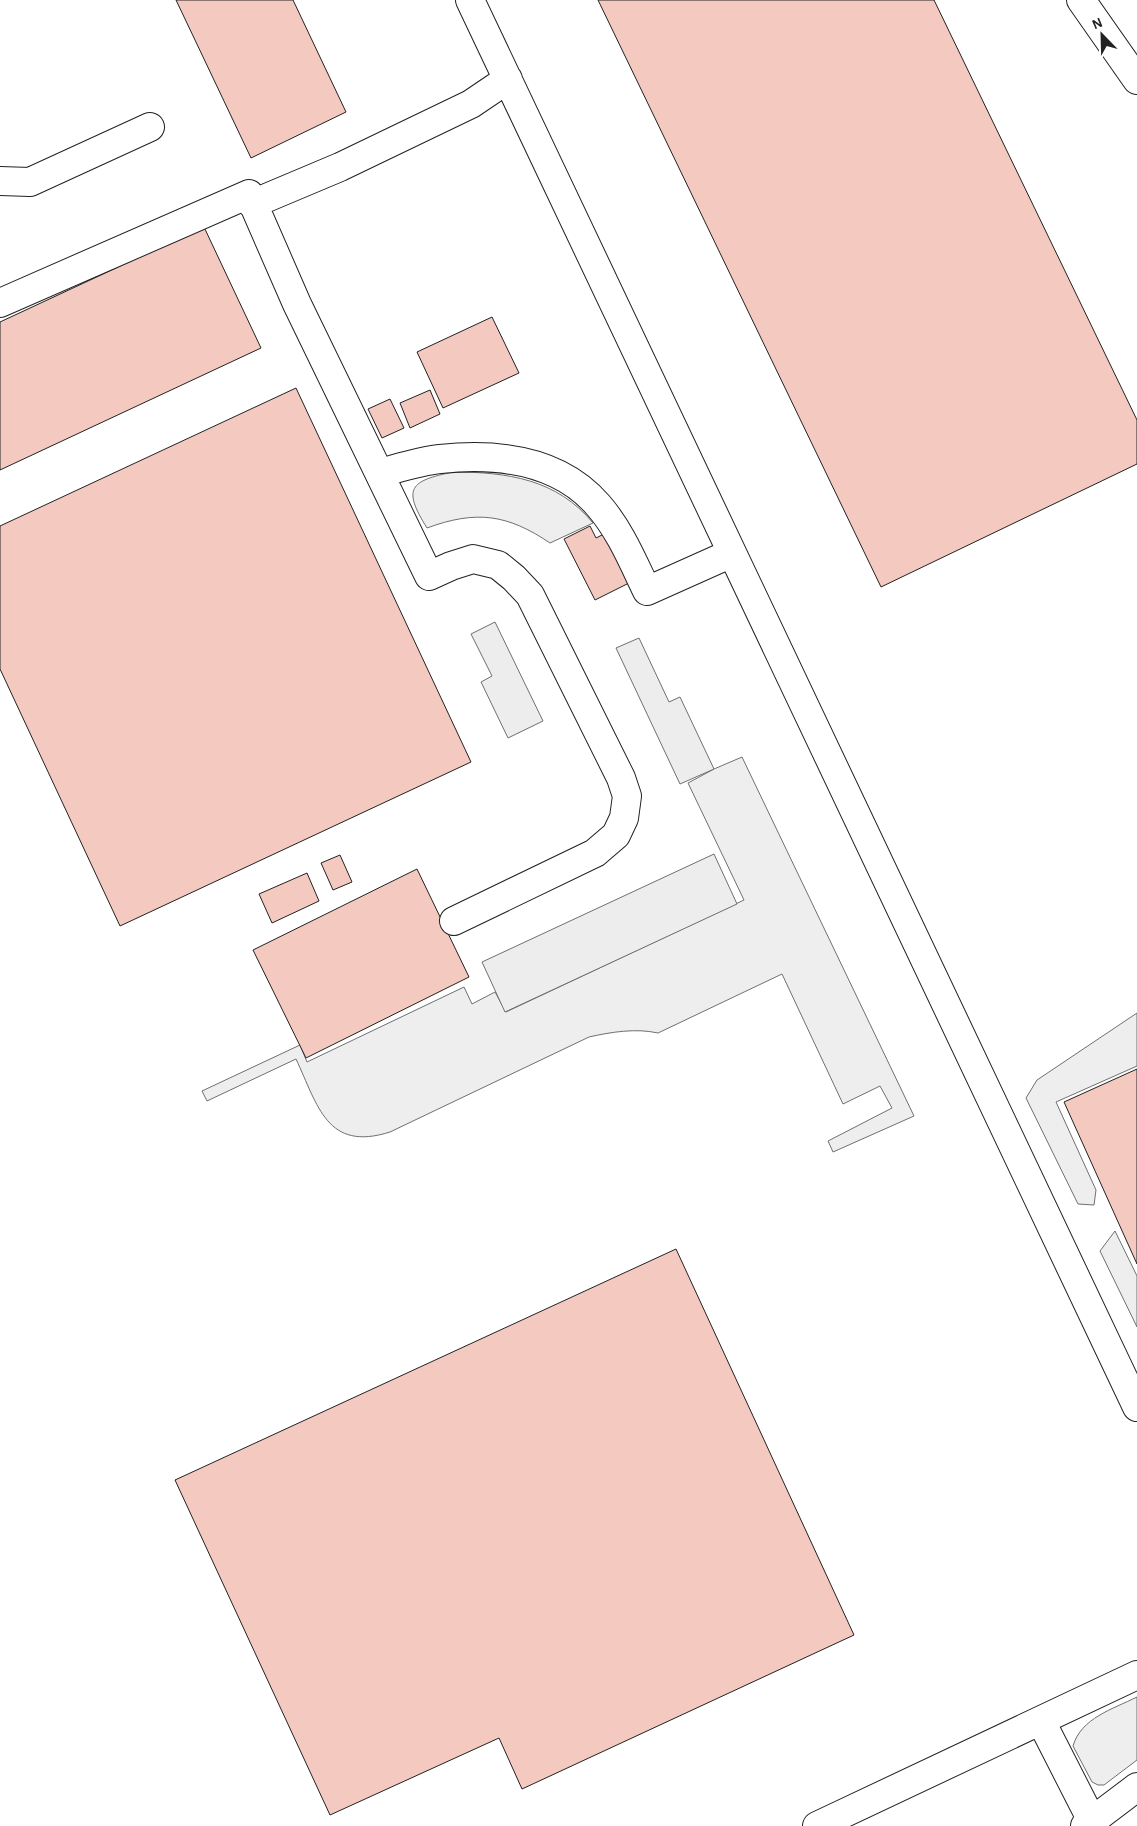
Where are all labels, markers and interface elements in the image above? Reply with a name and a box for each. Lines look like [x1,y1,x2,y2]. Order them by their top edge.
north arrow [1077,10,1127,60]
text: N [1090,16,1105,32]

